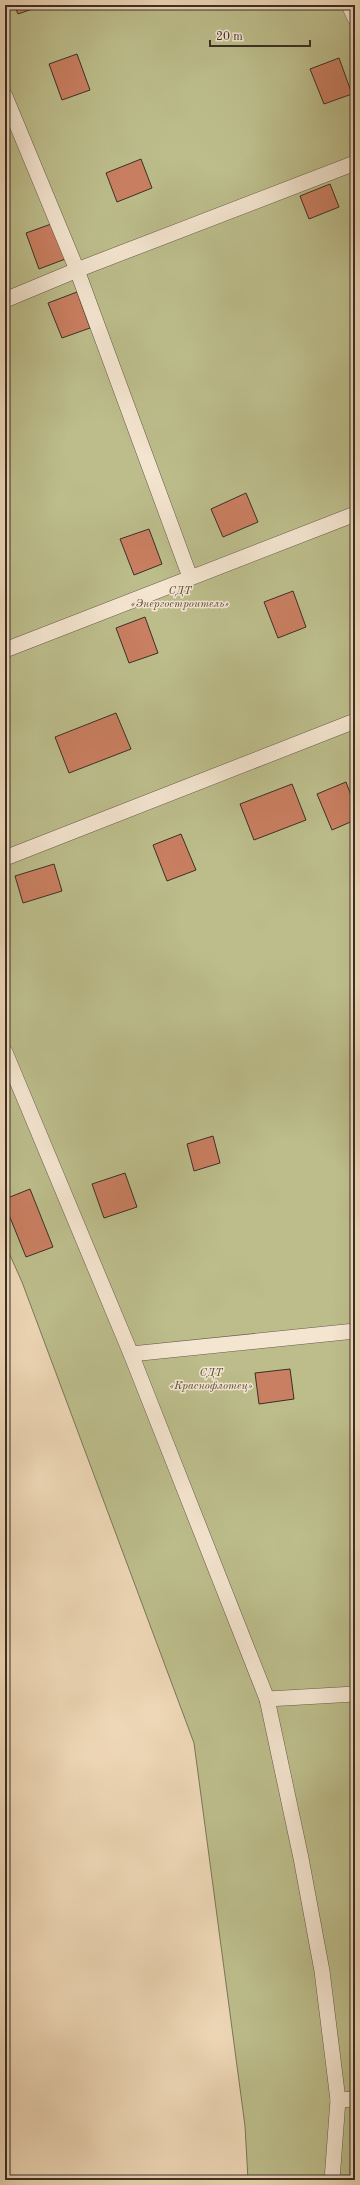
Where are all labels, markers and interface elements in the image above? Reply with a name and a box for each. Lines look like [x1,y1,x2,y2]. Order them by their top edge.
scale bar [210,22,310,48]
text: 20 m [216,31,243,43]
park label: СДТ «Энергостроитель» [131,586,229,610]
park label: СДТ «Краснофлотец» [169,1368,253,1392]

